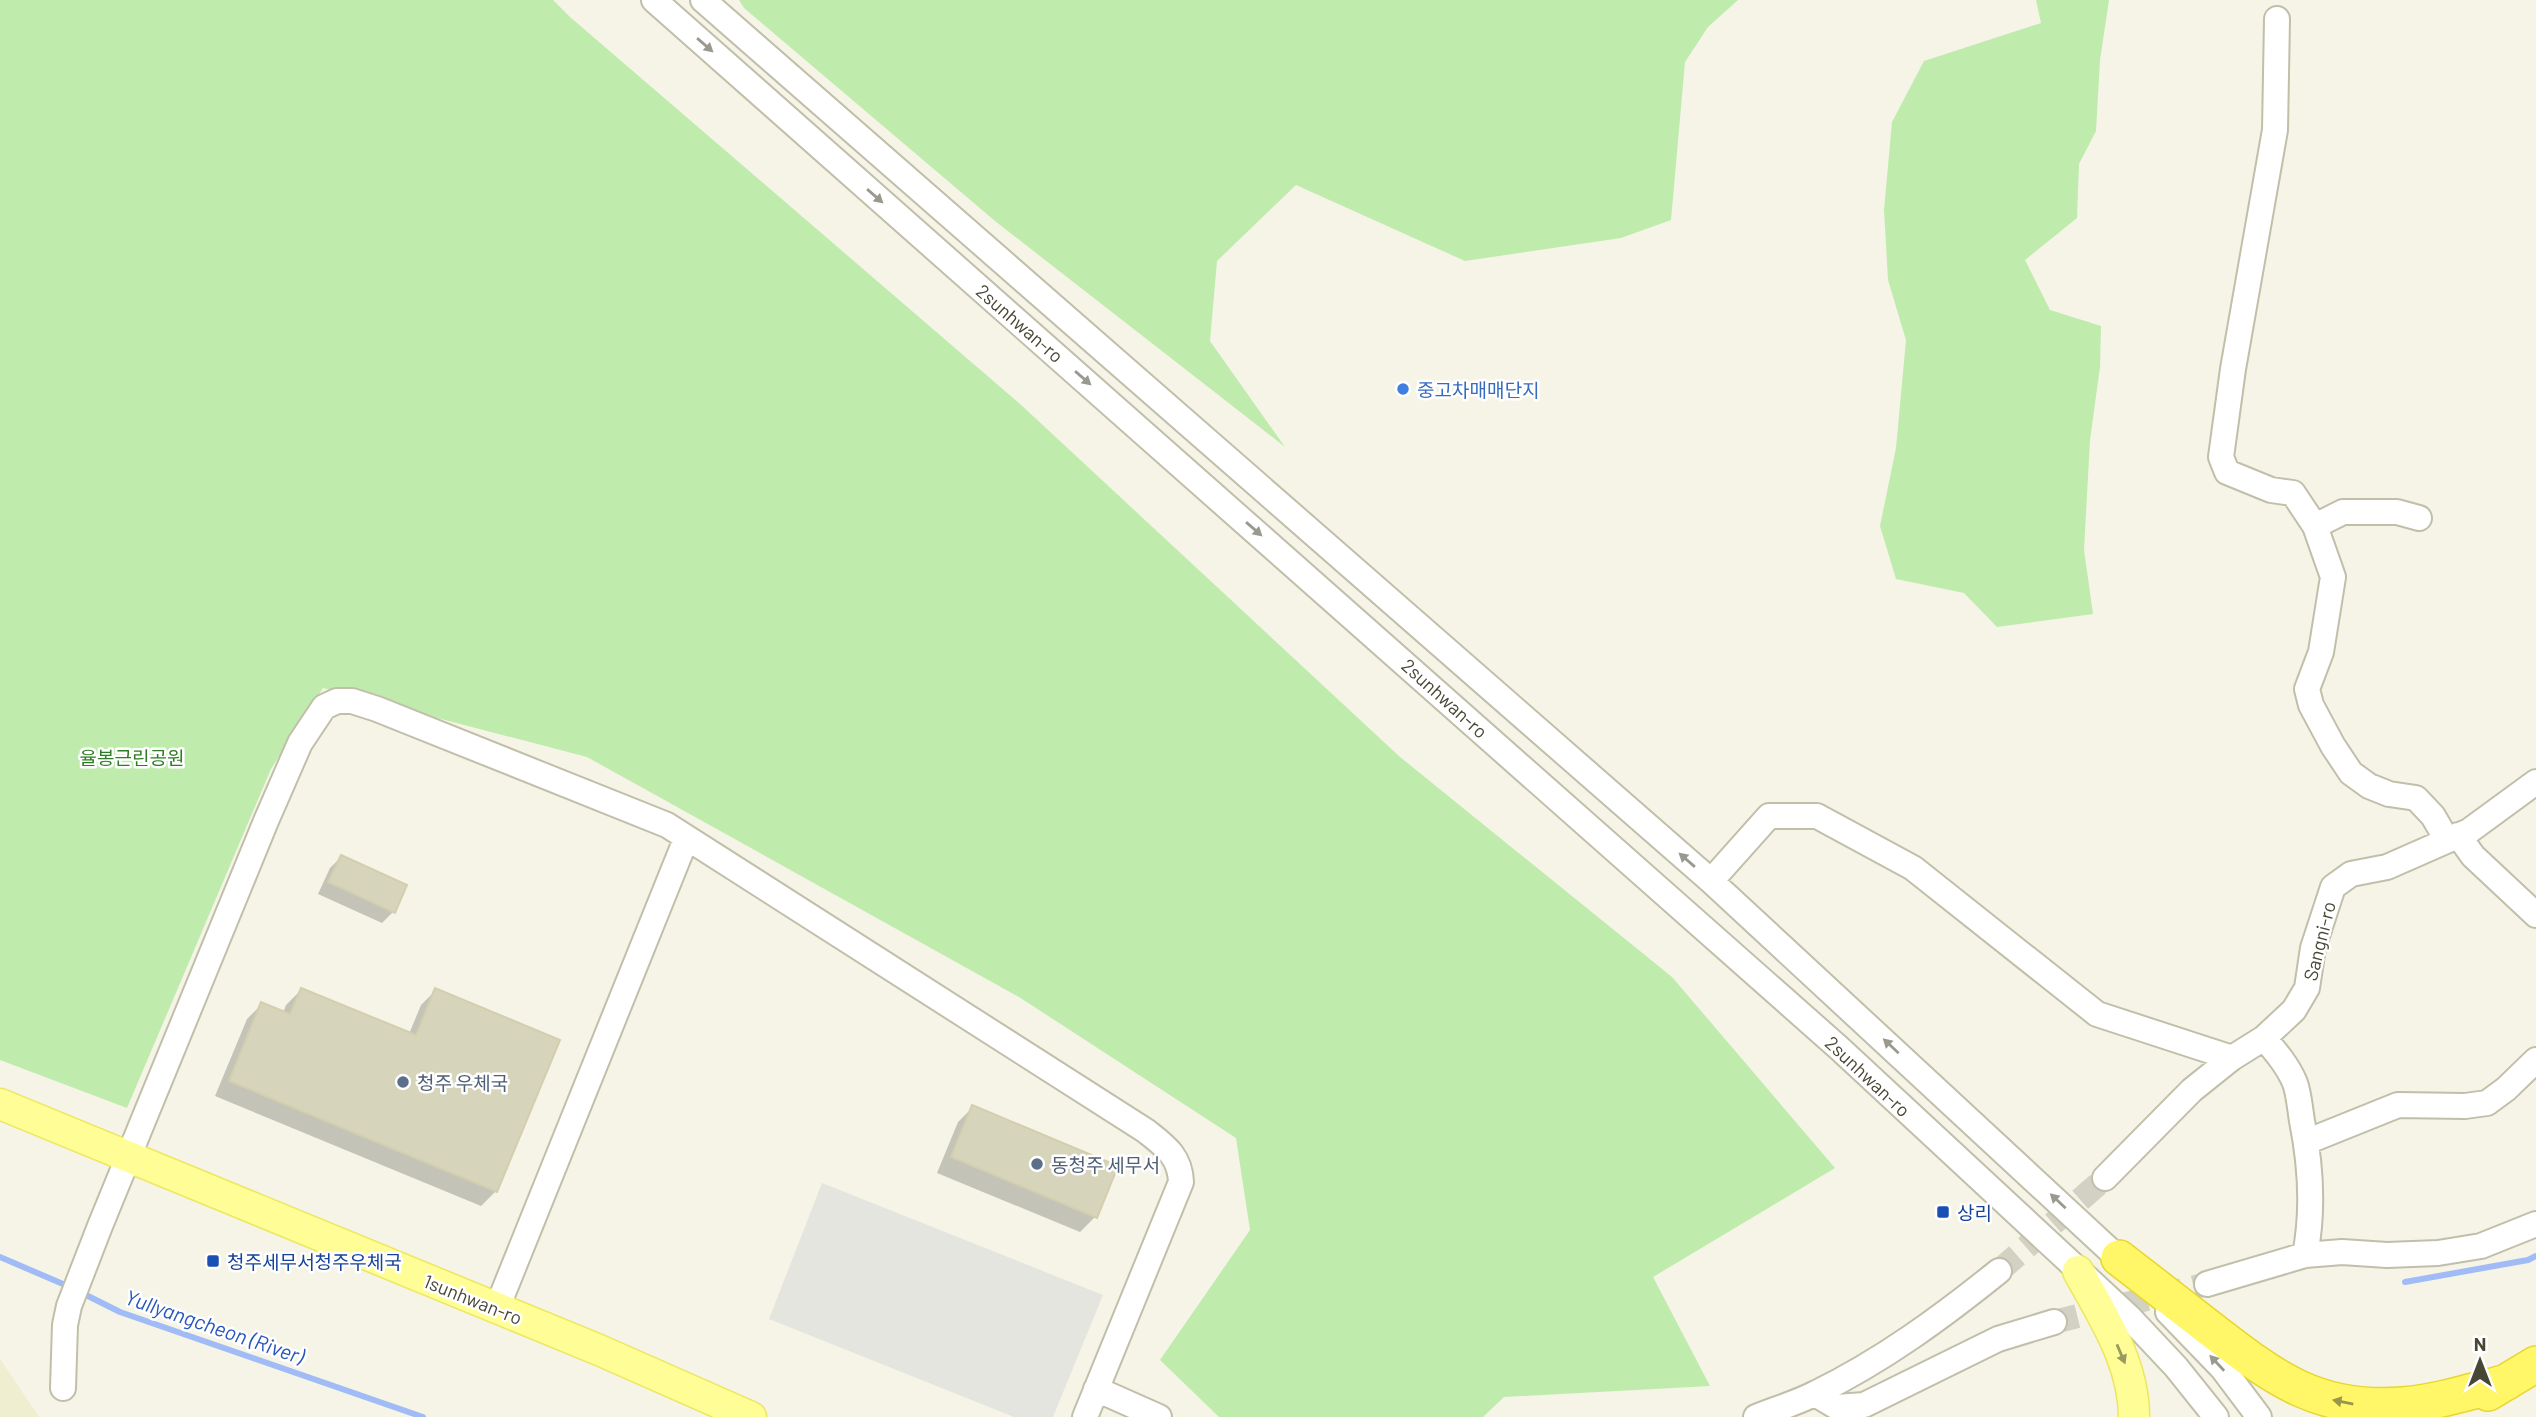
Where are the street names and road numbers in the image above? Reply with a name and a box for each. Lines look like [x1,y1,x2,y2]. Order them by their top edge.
street label: 2sunhwan-ro [972,279,1068,367]
street label: 2sunhwan-ro [1397,653,1493,743]
street label: Sangni-ro [2298,899,2340,983]
street label: 2sunhwan-ro [1821,1031,1915,1121]
street label: 1sunhwan-ro [420,1269,526,1329]

